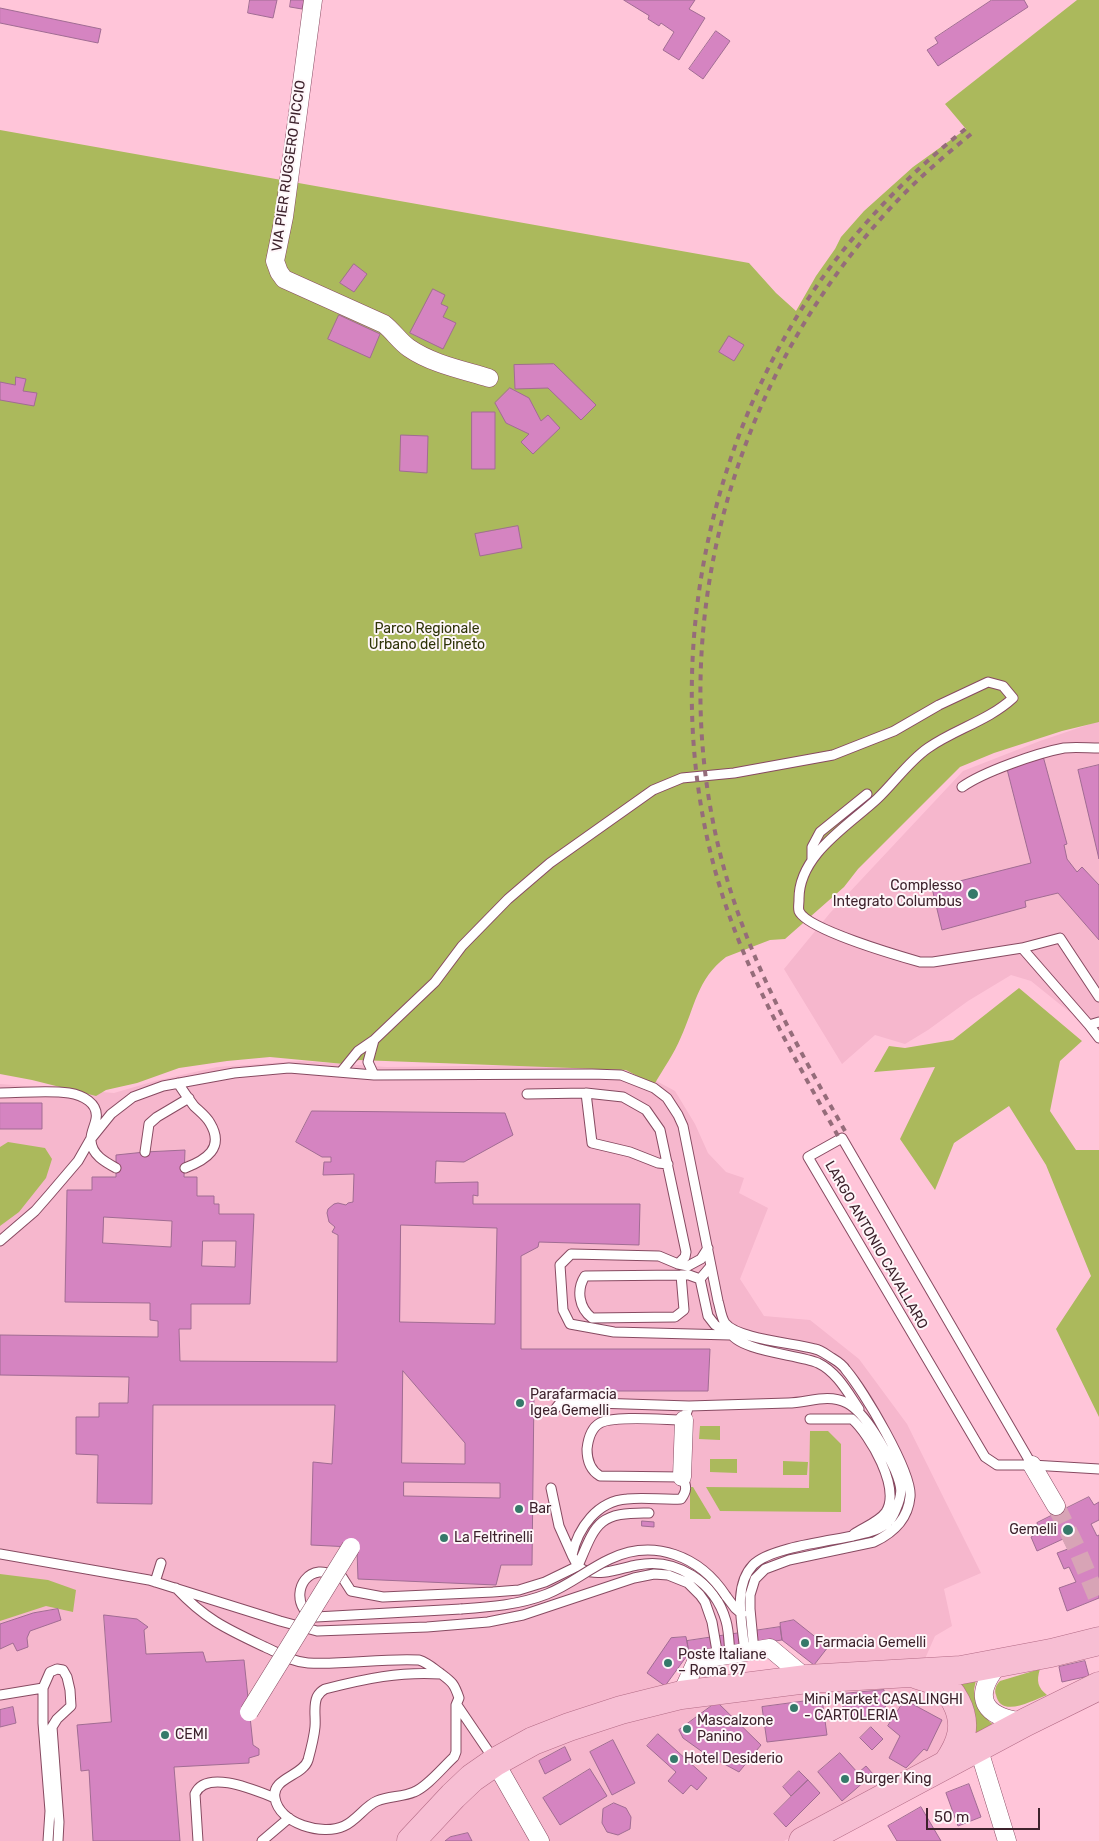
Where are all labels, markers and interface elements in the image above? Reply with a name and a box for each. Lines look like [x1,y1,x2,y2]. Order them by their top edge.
street label: VIA PIER RUGGERO PICCIO [269,79,309,253]
park label: Parco Regionale Urbano del Pineto [369,621,485,654]
place label: Complesso Integrato Columbus [833,878,962,910]
marker: Complesso Integrato Columbus [966,887,980,901]
street label: LARGO ANTONIO CAVALLARO [821,1158,931,1332]
place label: Parafarmacia Igea Gemelli [530,1387,617,1420]
marker: Parafarmacia Igea Gemelli [514,1397,526,1409]
place label: Bar [529,1501,551,1517]
marker: Bar [513,1503,525,1515]
place label: Gemelli [1009,1522,1057,1538]
marker: Gemelli [1061,1523,1075,1537]
place label: La Feltrinelli [454,1530,533,1546]
marker: La Feltrinelli [438,1532,450,1544]
place label: Farmacia Gemelli [815,1635,926,1651]
marker: Farmacia Gemelli [799,1637,811,1649]
place label: Poste Italiane – Roma 97 [678,1647,767,1680]
marker: Poste Italiane – Roma 97 [662,1657,674,1669]
place label: Mini Market CASALINGHI - CARTOLERIA [804,1692,963,1724]
marker: Mini Market CASALINGHI - CARTOLERIA [788,1702,800,1714]
place label: Mascalzone Panino [697,1713,773,1745]
marker: Mascalzone Panino [681,1723,693,1735]
place label: CEMI [175,1727,208,1743]
marker: CEMI [159,1729,171,1741]
place label: Hotel Desiderio [684,1751,783,1767]
marker: Hotel Desiderio [668,1753,680,1765]
place label: Burger King [855,1771,932,1787]
marker: Burger King [839,1773,851,1785]
scale bar [929,1798,1043,1830]
text: 50 m [934,1808,969,1826]

